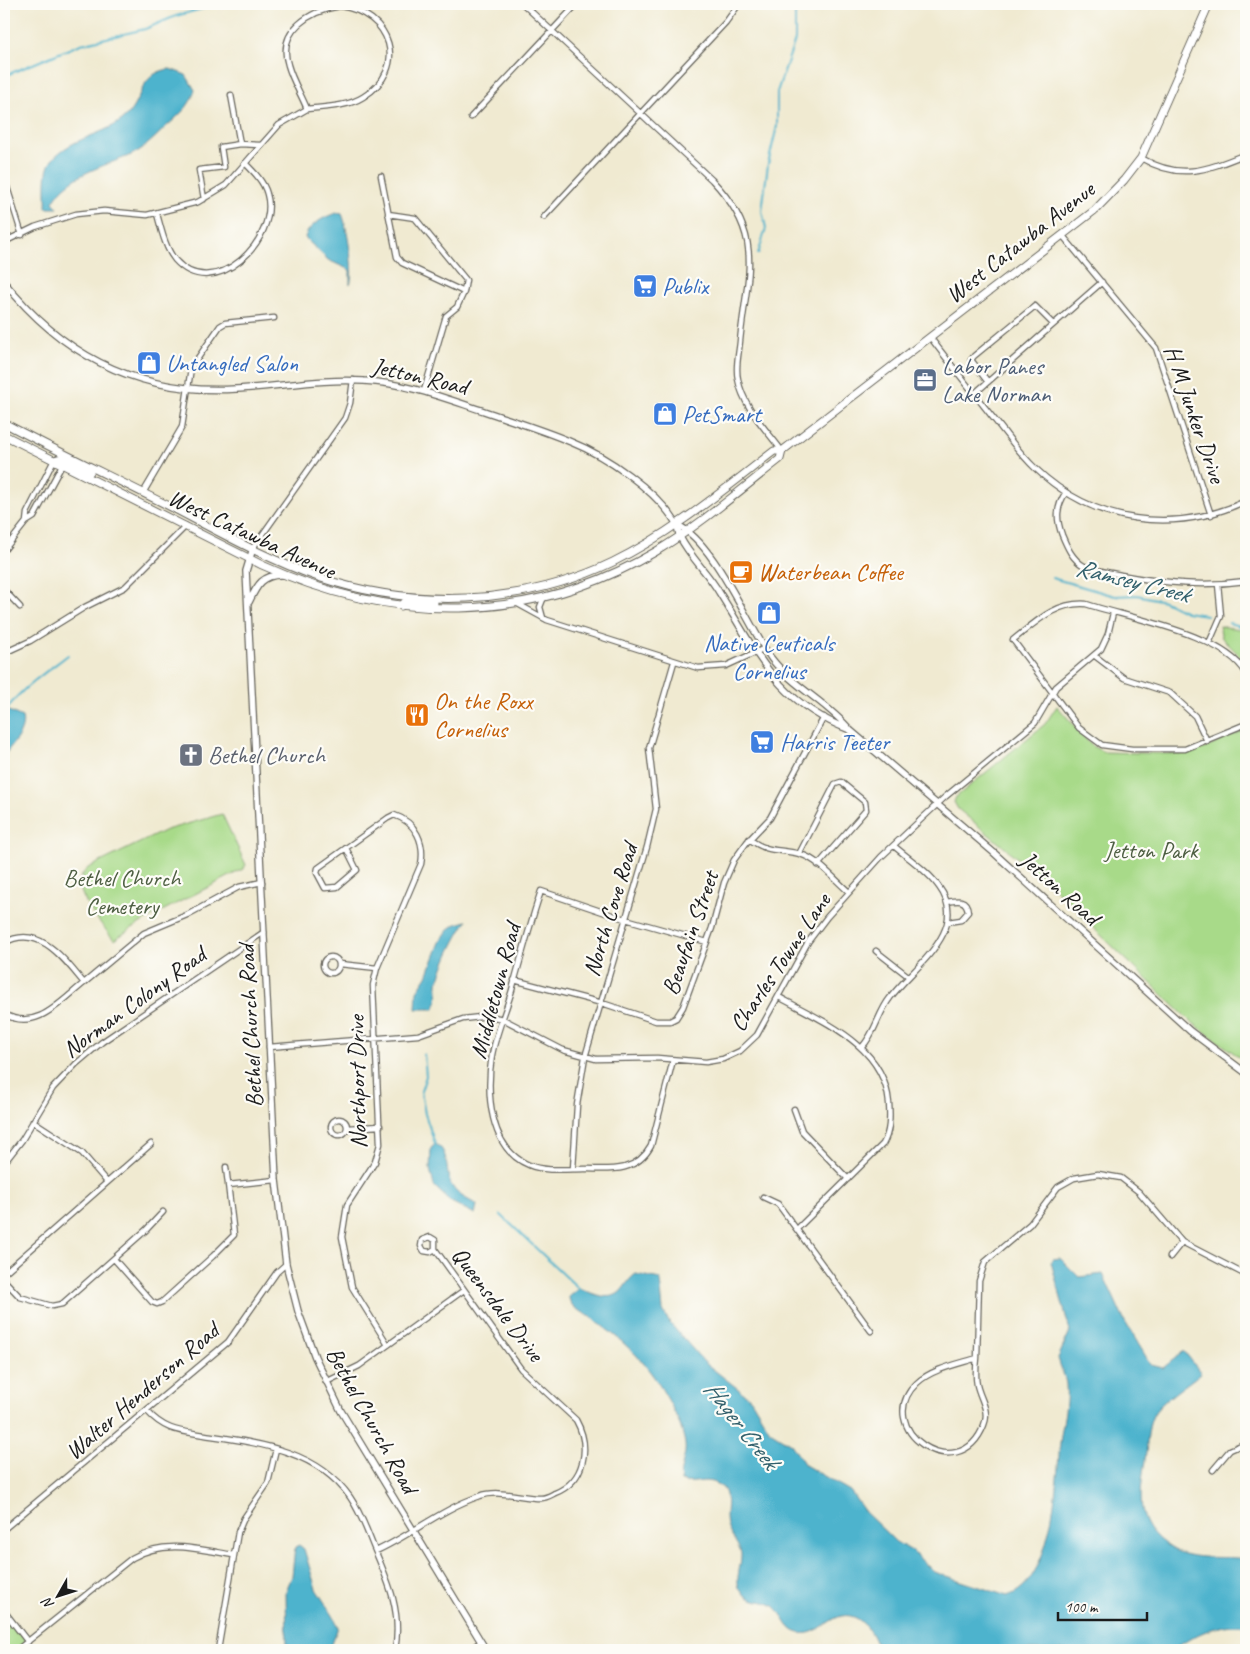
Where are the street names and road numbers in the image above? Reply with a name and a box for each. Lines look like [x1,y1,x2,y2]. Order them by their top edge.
street label: West Catawba Avenue [940,173,1102,309]
street label: H M Junker Drive [1157,341,1233,489]
street label: Jetton Road [368,350,474,402]
street label: West Catawba Avenue [164,482,342,587]
street label: North Cove Road [576,837,645,980]
street label: Jetton Road [1013,844,1109,934]
street label: Beaufain Street [655,865,726,999]
street label: Charles Towne Lane [723,885,838,1037]
street label: Middletown Road [463,917,528,1062]
street label: Norman Colony Road [56,938,214,1064]
street label: Bethel Church Road [231,940,269,1108]
street label: Northport Drive [341,1013,373,1149]
street label: Queensdale Drive [445,1241,552,1369]
street label: Walter Henderson Road [59,1314,228,1466]
street label: Bethel Church Road [319,1342,426,1502]

